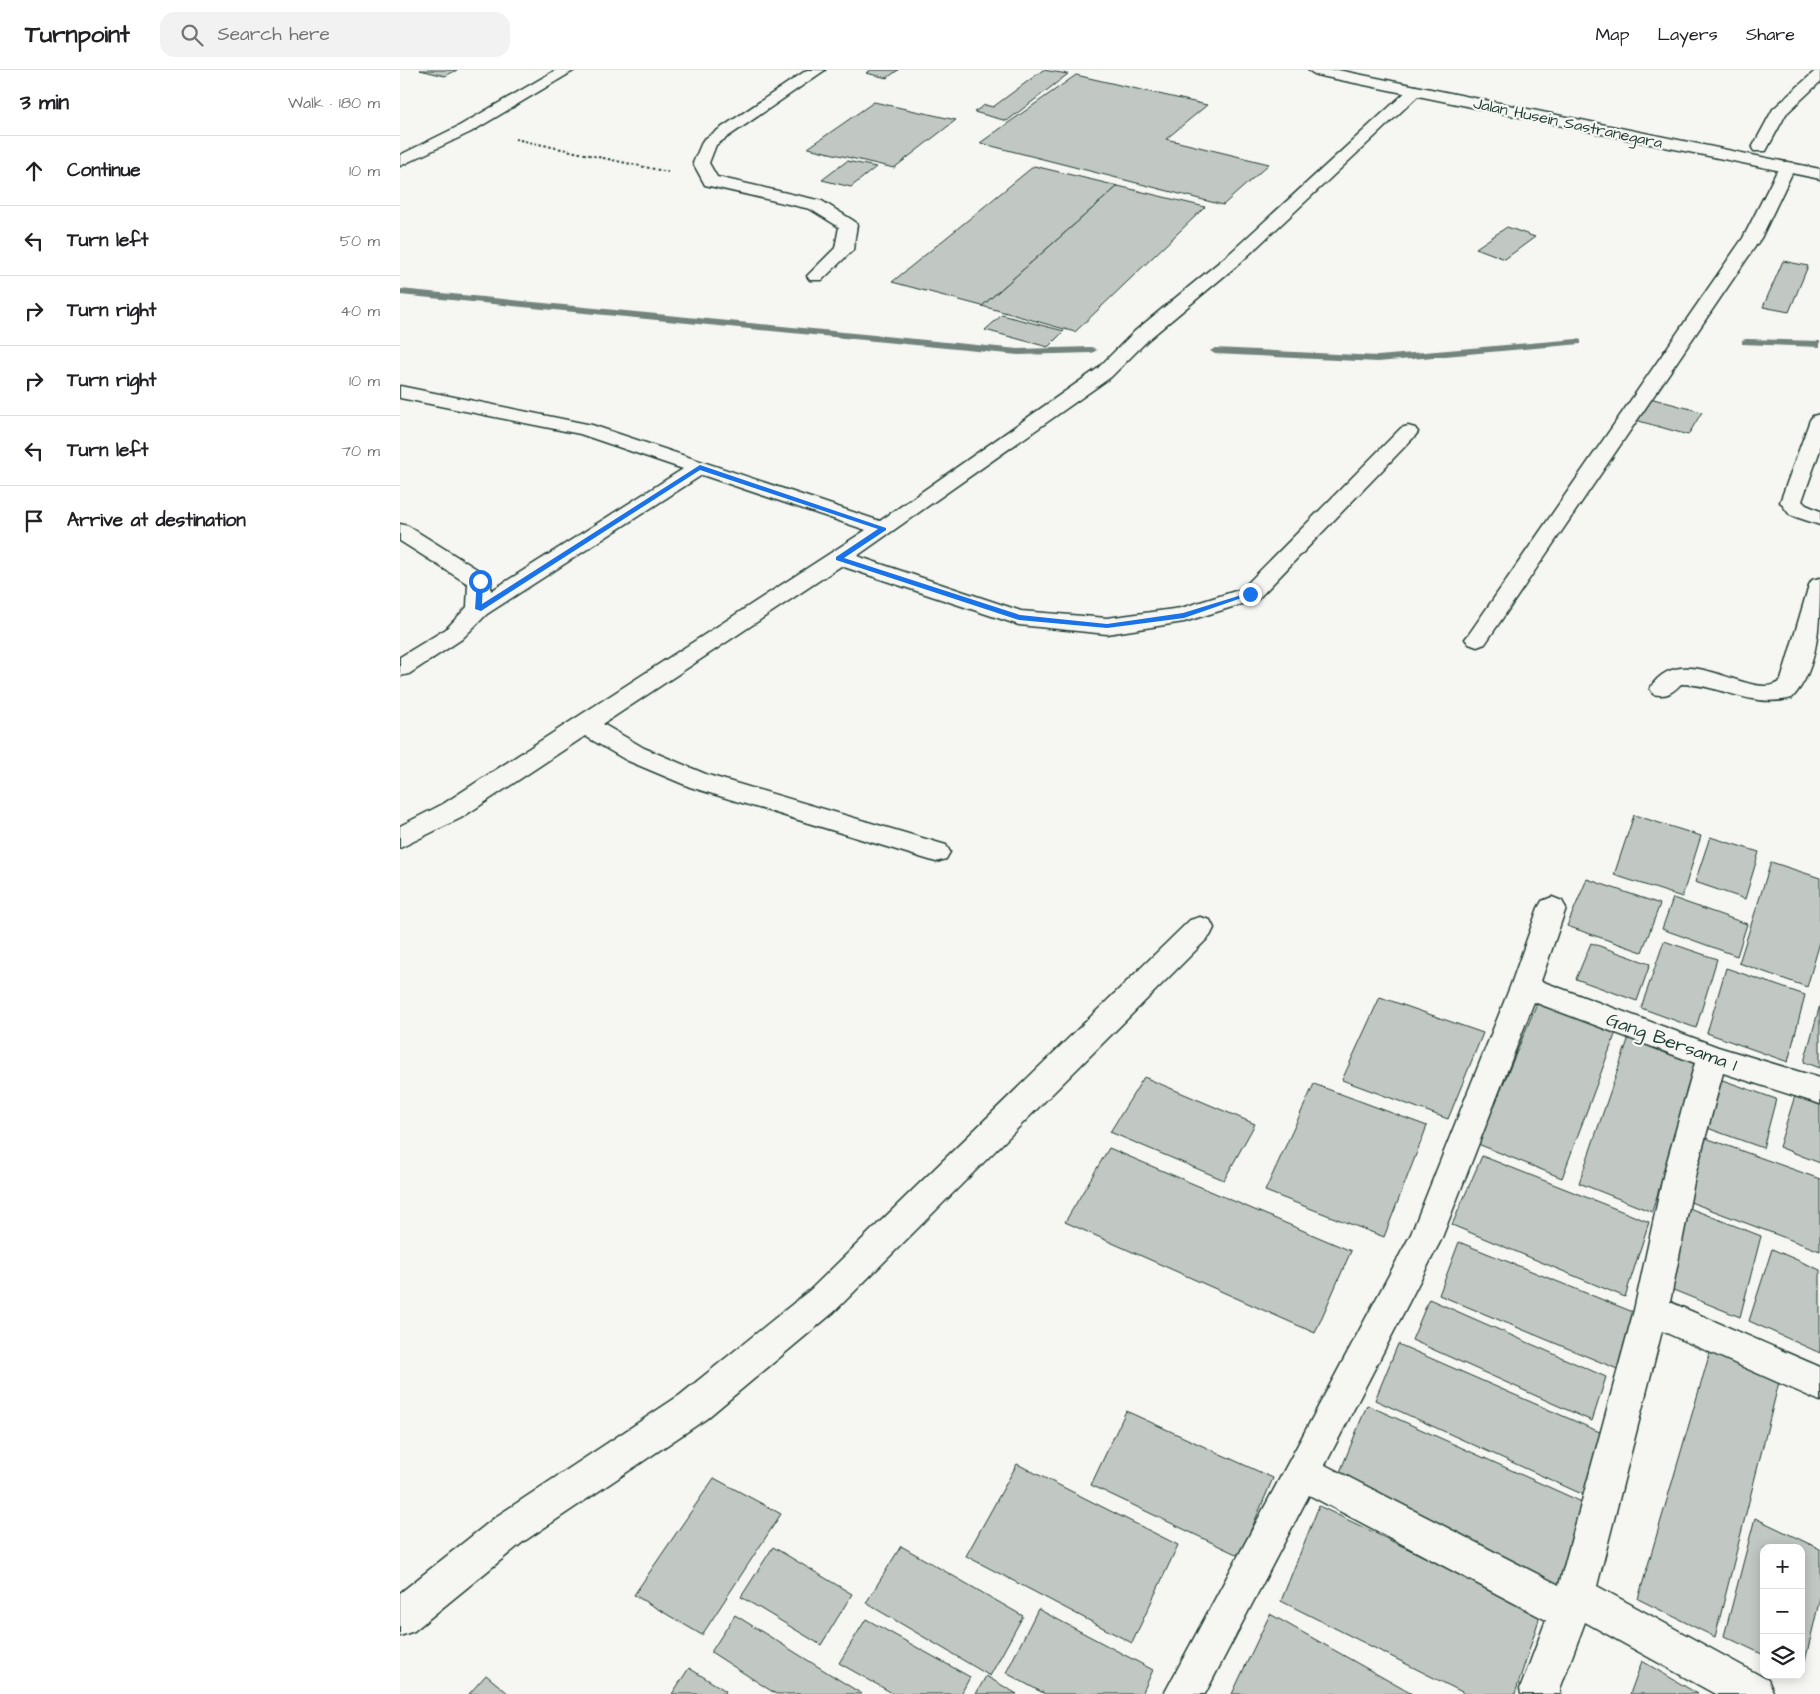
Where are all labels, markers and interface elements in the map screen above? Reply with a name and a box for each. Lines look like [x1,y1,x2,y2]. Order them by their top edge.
search box [160,12,510,57]
text: Turnpoint [25,18,130,52]
icon: search [178,21,206,49]
text: Search here [218,21,330,48]
text: Map [1595,22,1629,47]
text: Layers [1657,22,1718,47]
text: Share [1746,22,1795,47]
text: 3 min [20,88,69,117]
text: Walk · 180 m [288,92,380,114]
street label: Jalan Husein Sastranegara [1471,92,1664,155]
icon: ahead [20,157,48,185]
text: Continue [67,157,141,184]
text: 10 m [349,160,380,182]
icon: left [20,227,48,255]
text: Turn left [67,227,148,254]
text: 50 m [340,230,380,252]
icon: right [20,297,48,325]
text: Turn right [67,297,156,324]
text: 40 m [340,300,380,322]
icon: right [20,367,48,395]
text: Turn right [67,367,156,394]
text: 10 m [349,370,380,392]
icon: left [20,437,48,465]
text: Turn left [67,437,148,464]
text: 70 m [341,440,380,462]
icon: arrive [20,507,48,535]
text: Arrive at destination [67,507,246,534]
route start [469,570,492,593]
route end [1239,583,1262,606]
street label: Gang Bersama 1 [1602,1006,1741,1080]
map controls [1760,1544,1805,1679]
button: + [1760,1544,1805,1589]
button: − [1760,1589,1805,1634]
button: layers [1760,1634,1805,1679]

